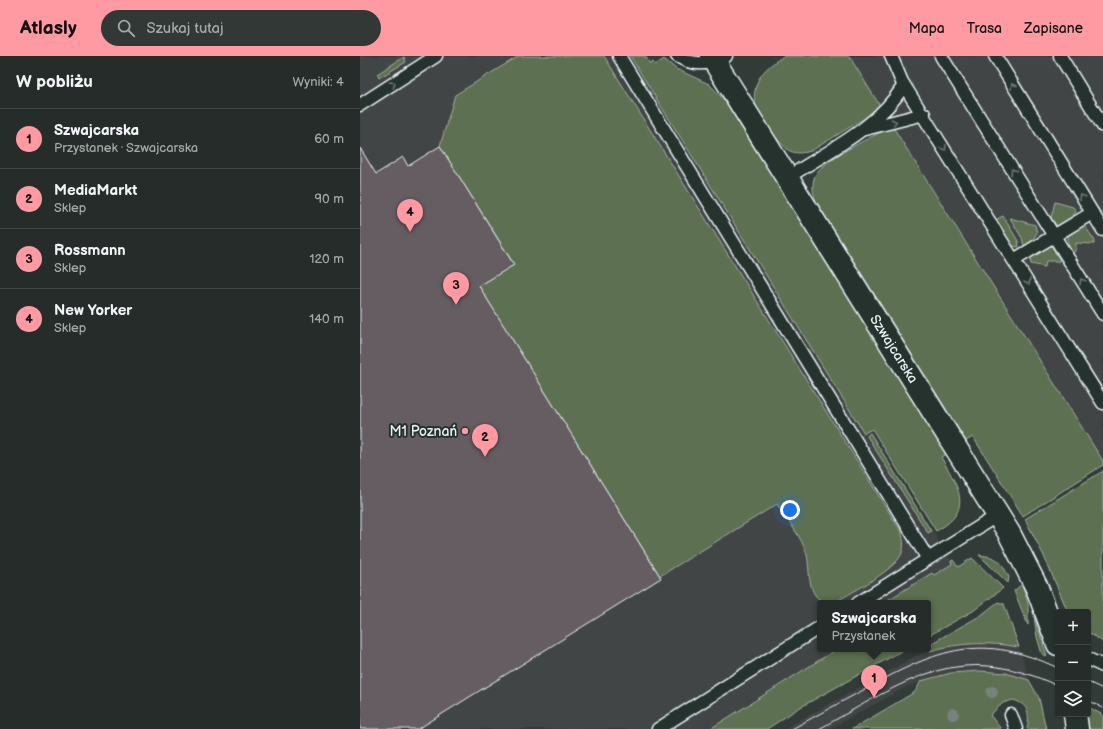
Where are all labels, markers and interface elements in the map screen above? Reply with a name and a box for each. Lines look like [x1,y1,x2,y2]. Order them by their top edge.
search box [101,10,381,46]
text: Atlasly [20,17,77,40]
icon: search [115,17,137,39]
text: Szukaj tutaj [147,19,224,38]
text: Mapa [909,20,945,37]
text: Trasa [967,20,1002,37]
text: Zapisane [1024,20,1083,37]
text: W pobliżu [16,72,93,92]
text: Wyniki: 4 [293,74,344,90]
one-way arrow [389,81,396,89]
one-way arrow [1011,83,1018,90]
one-way arrow [890,118,897,126]
text: Szwajcarska [54,121,139,140]
text: 1 [26,131,32,147]
text: 60 m [314,131,344,147]
text: Przystanek · Szwajcarska [54,140,198,156]
one-way arrow [940,144,947,151]
one-way arrow [1010,168,1018,175]
text: MediaMarkt [54,181,137,200]
text: 2 [25,191,33,207]
text: 90 m [315,191,344,207]
one-way arrow [1080,194,1087,201]
pin: 4 [397,199,423,232]
text: Sklep [54,200,86,216]
text: Rossmann [54,241,126,260]
text: 3 [25,251,33,267]
text: 120 m [309,251,344,267]
text: Sklep [54,260,86,276]
pin: 3 [443,272,469,305]
one-way arrow [1023,278,1030,285]
one-way arrow [1080,278,1087,285]
text: New Yorker [54,301,132,320]
text: 4 [25,311,33,327]
text: 140 m [309,311,344,327]
street label: Szwajcarska [866,312,922,386]
text: Sklep [54,320,86,336]
place label: M1 Poznań [390,423,457,440]
pin: 2 [472,424,498,457]
marker: M1 Poznań [460,426,470,436]
your location [780,500,800,520]
popup [817,600,931,652]
text: Szwajcarska [831,609,917,628]
map controls [1055,609,1091,717]
button: + [1055,609,1091,645]
text: Przystanek [831,628,895,644]
button: − [1055,645,1091,681]
pin: 1 [861,665,887,698]
button: layers [1055,681,1091,717]

